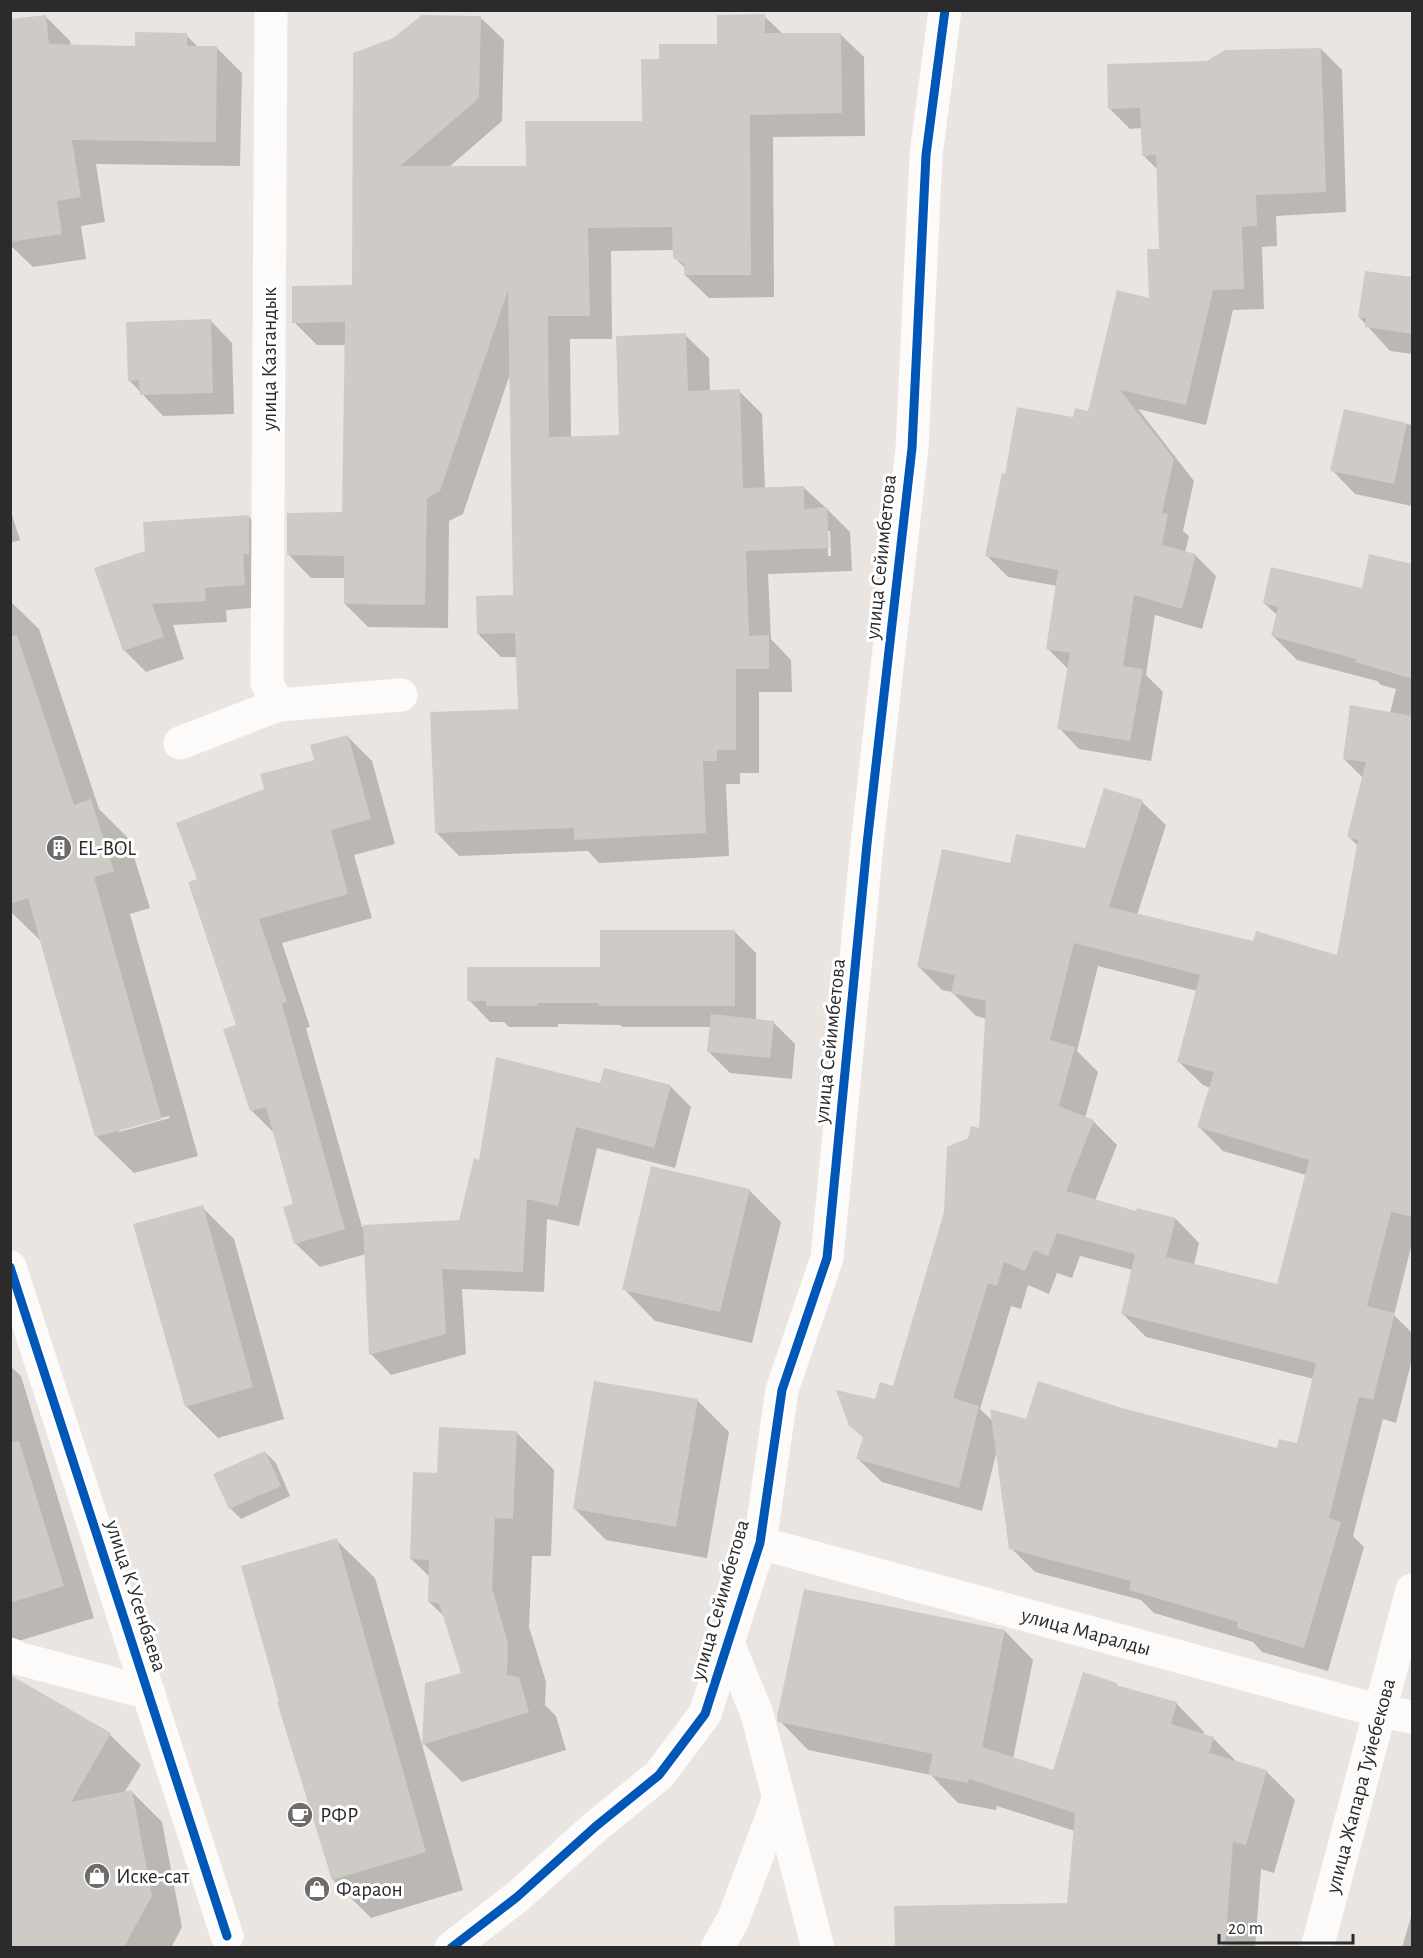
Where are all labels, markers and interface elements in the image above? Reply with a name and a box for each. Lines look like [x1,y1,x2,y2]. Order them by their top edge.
street label: улица Казгандык [259,287,280,432]
street label: улица Сейимбетова [862,473,900,642]
building icon: EL-BOL [44,833,74,863]
place label: EL-BOL [78,838,136,859]
street label: улица Сейимбетова [811,957,849,1126]
street label: улица К Усенбаева [101,1517,171,1675]
street label: улица Сейимбетова [687,1517,753,1684]
street label: улица Маралды [1018,1604,1153,1659]
street label: улица Жапара Туйебекова [1321,1676,1399,1896]
cafe icon: РФР [285,1800,315,1830]
place label: РФР [320,1805,358,1826]
shop icon: Иске-сат [82,1861,112,1891]
place label: Иске-сат [116,1866,190,1887]
shop icon: Фараон [302,1874,332,1904]
place label: Фараон [336,1879,403,1900]
scale bar [1219,1907,1352,1945]
text: 20 m [1228,1920,1263,1938]

